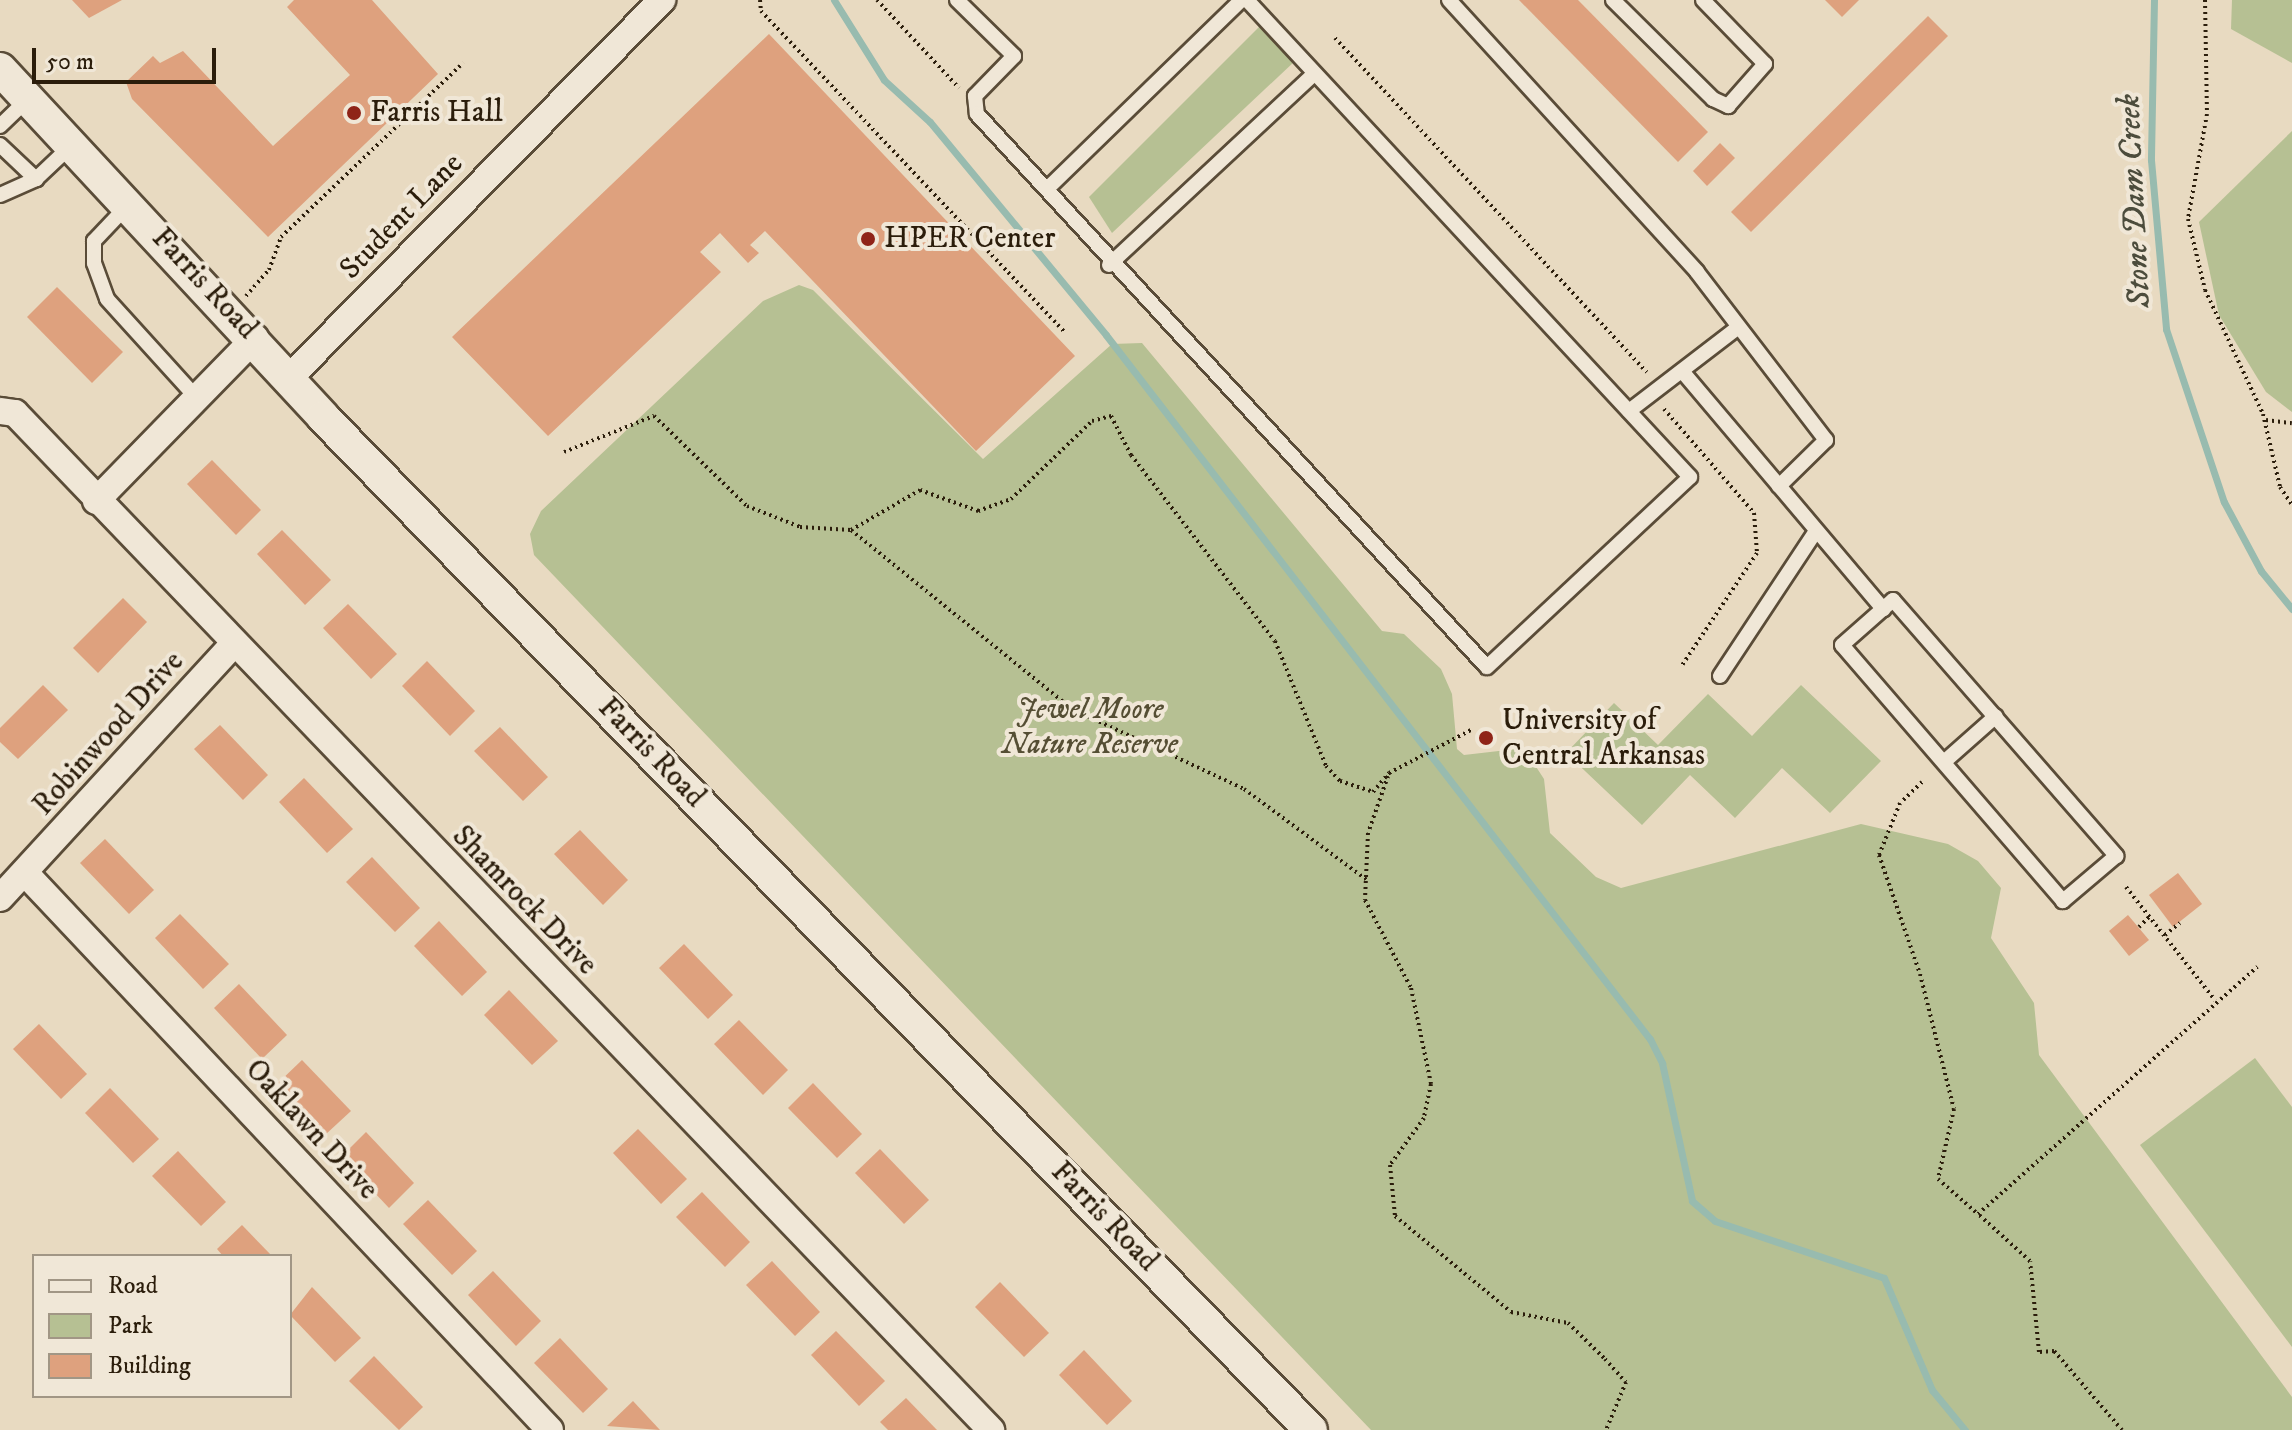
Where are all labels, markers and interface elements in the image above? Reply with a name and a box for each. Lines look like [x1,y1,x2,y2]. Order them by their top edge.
scale bar [36,32,220,82]
text: 50 m [46,47,94,77]
water label: Stone Dam Creek [2110,93,2160,309]
place label: Farris Hall [370,95,503,131]
marker: Farris Hall [345,104,363,122]
street label: Student Lane [333,147,471,287]
street label: Farris Road [143,221,265,347]
place label: HPER Center [884,221,1055,257]
marker: HPER Center [859,230,877,248]
street label: Robinwood Drive [26,645,192,823]
street label: Farris Road [590,691,712,815]
park label: Jewel Moore Nature Reserve [1002,692,1178,762]
place label: University of Central Arkansas [1502,703,1705,774]
marker: University of Central Arkansas [1477,729,1495,747]
street label: Shamrock Drive [444,819,604,983]
street label: Oaklawn Drive [237,1052,385,1208]
street label: Farris Road [1043,1155,1165,1279]
legend [32,1254,292,1398]
text: Road [108,1271,158,1301]
text: Park [108,1311,153,1341]
text: Building [108,1351,191,1381]

